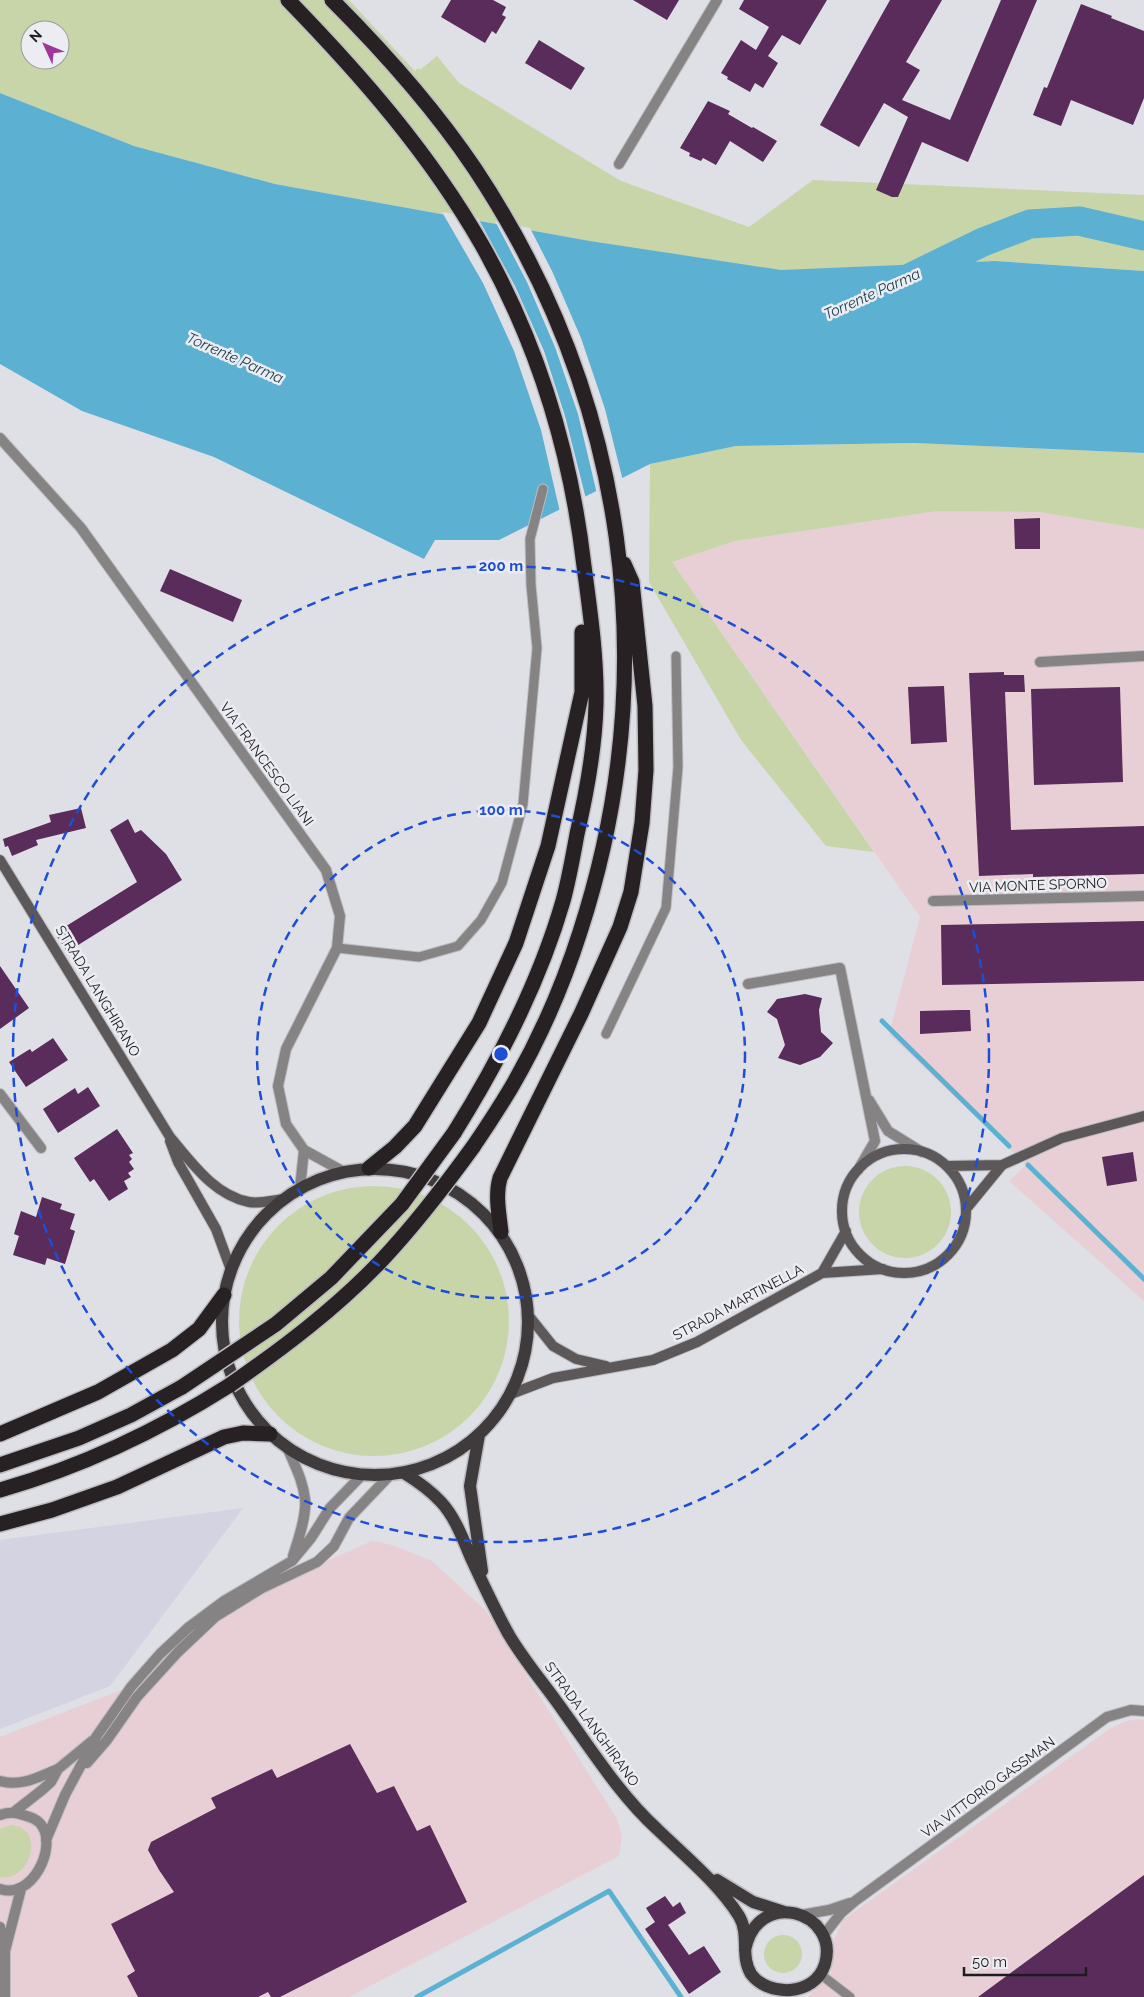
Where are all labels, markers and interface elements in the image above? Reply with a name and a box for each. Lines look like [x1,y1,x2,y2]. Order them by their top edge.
north arrow [20,20,70,70]
text: N [26,27,45,45]
water label: Torrente Parma [821,265,923,323]
water label: Torrente Parma [184,329,286,387]
text: 200 m [479,557,523,575]
street label: VIA FRANCESCO LIANI [217,699,317,829]
text: 100 m [479,801,523,819]
street label: VIA MONTE SPORNO [969,875,1107,895]
street label: STRADA LANGHIRANO [53,923,143,1059]
centre of rings [492,1045,510,1063]
street label: STRADA MARTINELLA [670,1260,807,1343]
street label: STRADA LANGHIRANO [541,1659,643,1789]
street label: VIA VITTORIO GASSMAN [918,1733,1058,1841]
scale bar [964,1944,1086,1976]
text: 50 m [972,1953,1007,1971]

